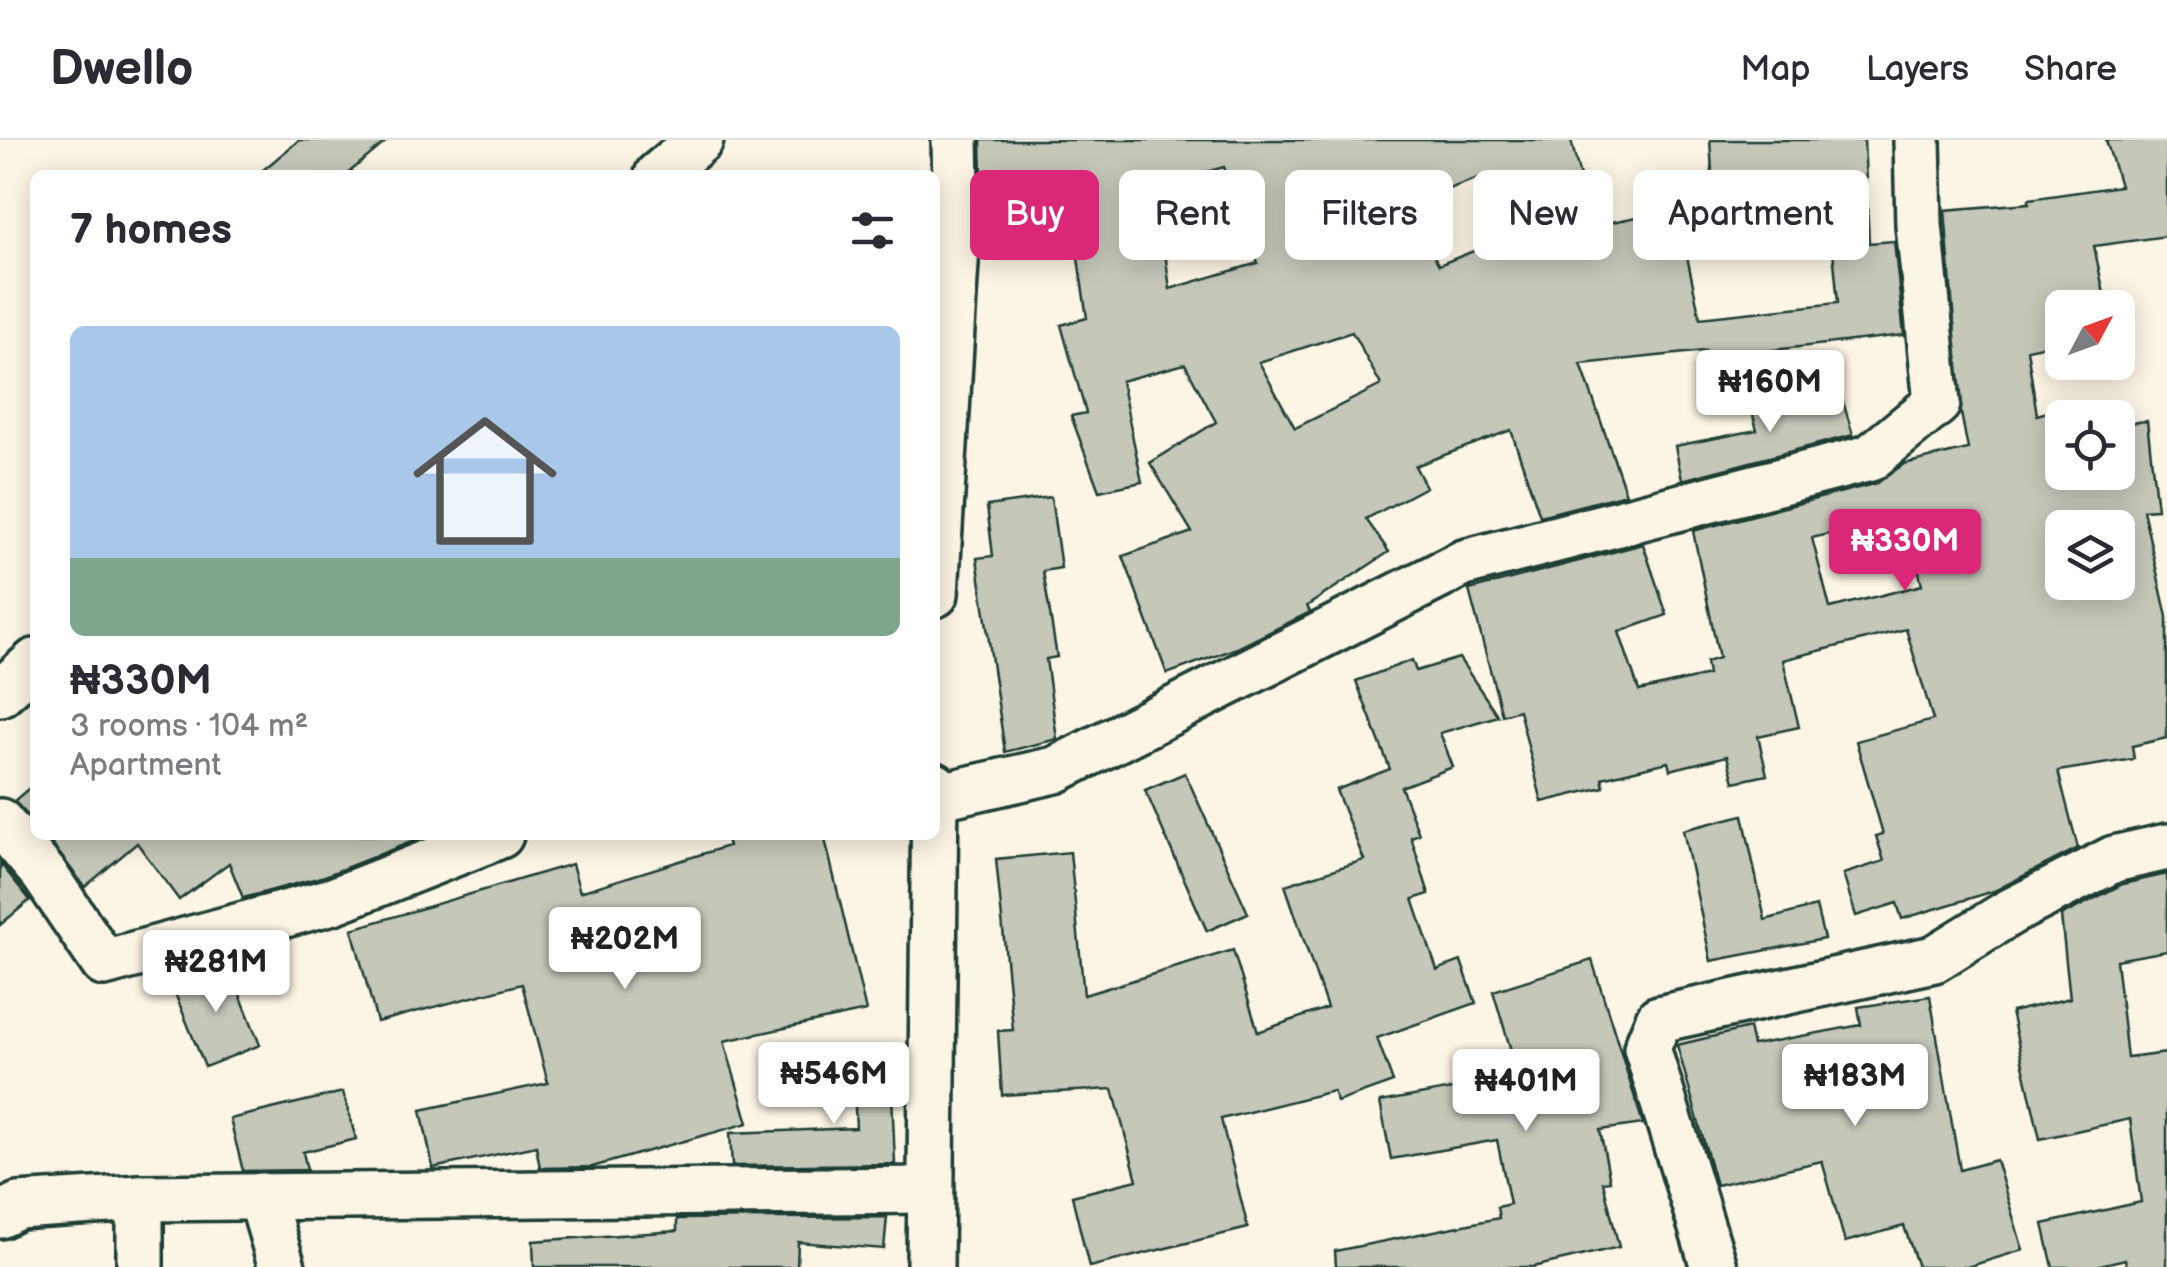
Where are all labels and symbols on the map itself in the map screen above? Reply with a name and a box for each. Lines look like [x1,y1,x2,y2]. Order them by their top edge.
north arrow [2045,290,2135,380]
pin: ₦160M [1700,350,1840,435]
pin: ₦330M [1835,509,1975,594]
pin: ₦202M [555,907,695,992]
pin: ₦281M [146,930,286,1015]
pin: ₦546M [764,1042,904,1127]
pin: ₦183M [1785,1044,1925,1129]
pin: ₦401M [1456,1049,1596,1134]

